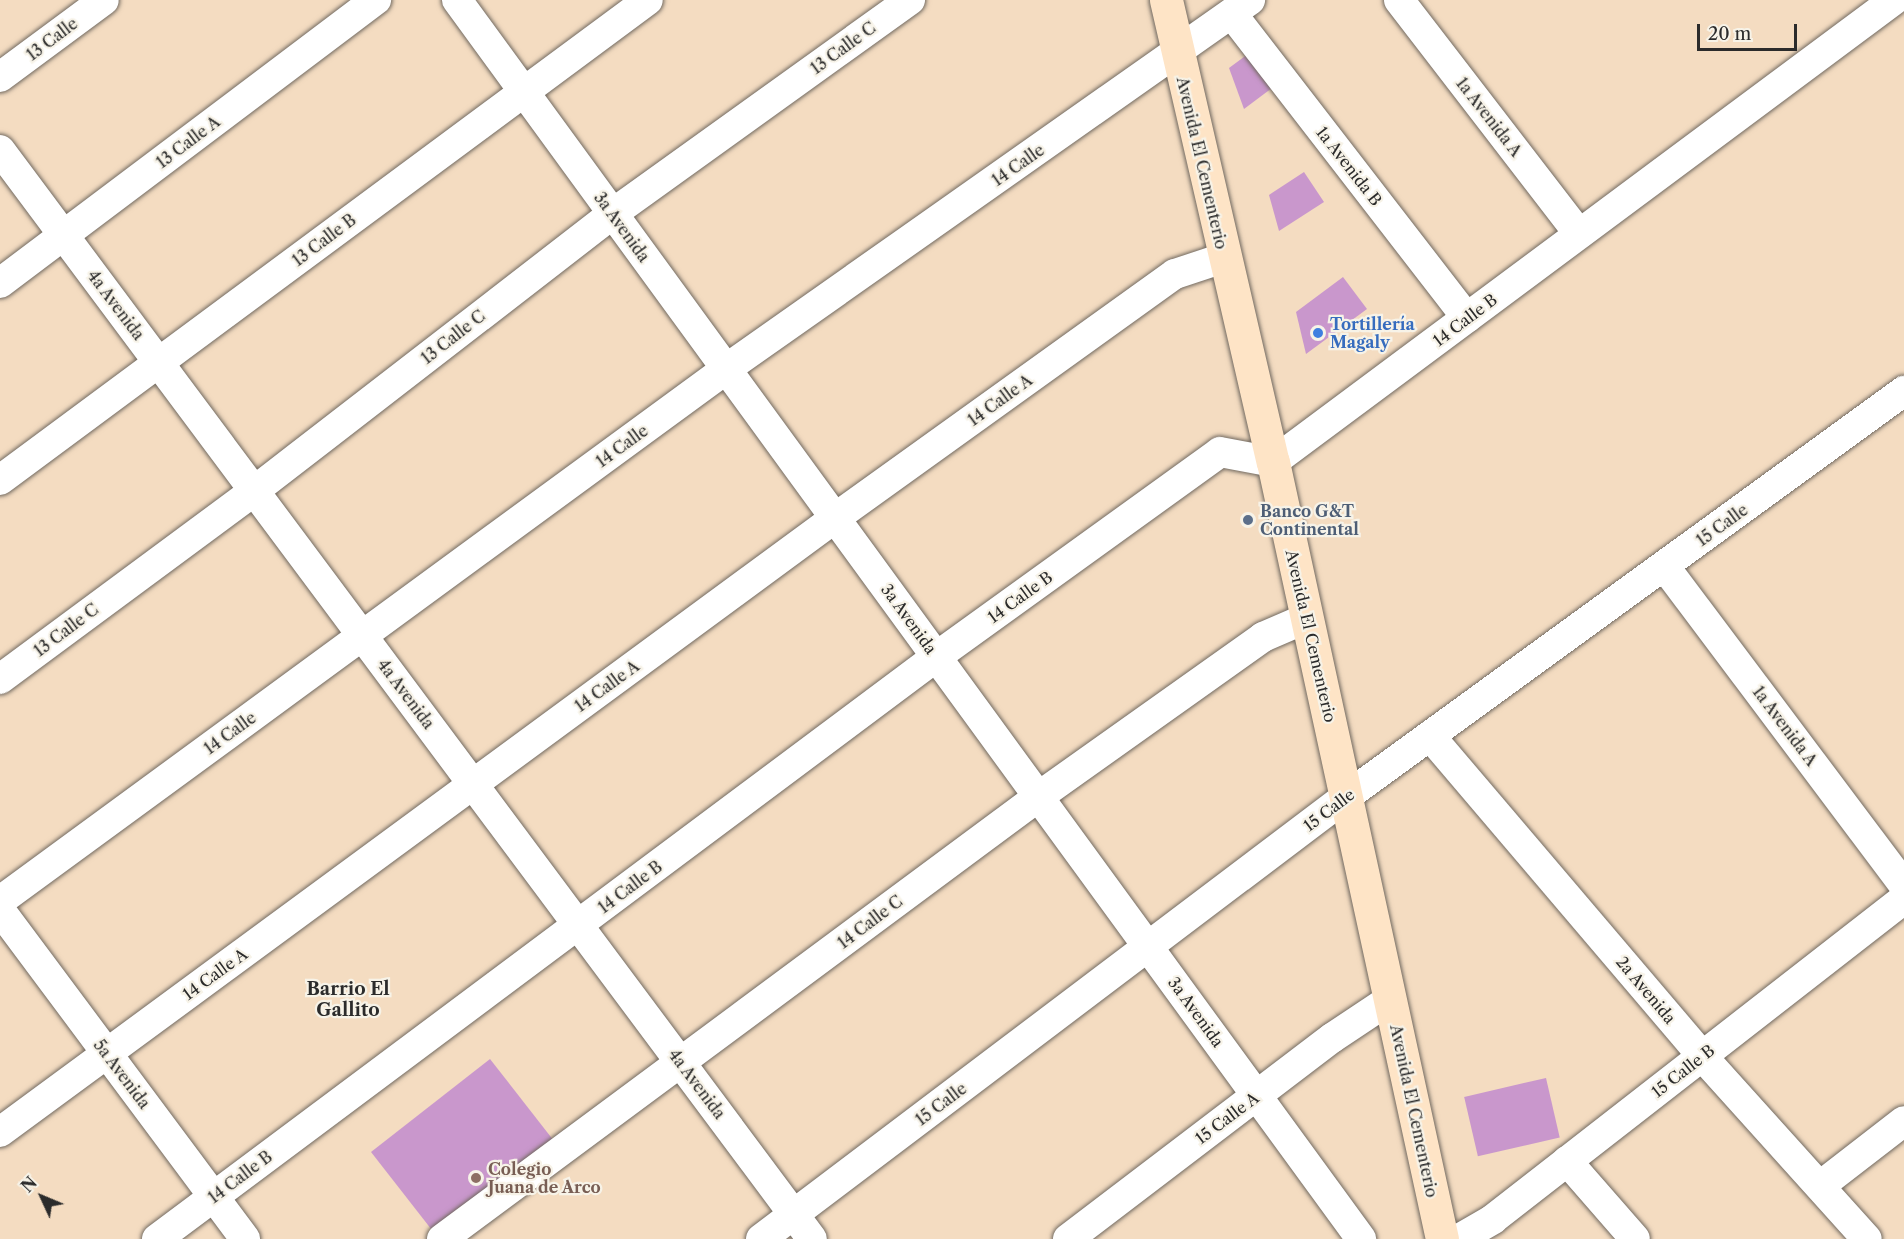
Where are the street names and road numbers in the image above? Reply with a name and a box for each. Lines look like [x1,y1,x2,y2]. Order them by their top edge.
street label: 13 Calle [23,14,81,64]
street label: 13 Calle C [807,18,879,78]
street label: 1a Avenida A [1452,73,1526,161]
street label: Avenida El Cementerio [1173,75,1231,251]
street label: 13 Calle A [152,112,224,172]
street label: 1a Avenida B [1312,122,1386,210]
street label: 14 Calle [988,140,1048,190]
street label: 3a Avenida [590,188,654,266]
street label: 13 Calle B [288,210,360,270]
street label: 4a Avenida [83,266,149,344]
street label: 14 Calle B [1429,290,1501,350]
street label: 13 Calle C [417,306,489,368]
street label: 14 Calle A [964,370,1036,430]
street label: 14 Calle [592,421,652,471]
street label: 15 Calle [1693,500,1751,550]
street label: Avenida El Cementerio [1282,548,1340,724]
street label: 14 Calle B [984,567,1056,627]
street label: 3a Avenida [877,580,941,658]
street label: 13 Calle C [30,600,102,660]
street label: 4a Avenida [373,655,439,733]
street label: 14 Calle A [571,656,643,716]
street label: 1a Avenida A [1748,682,1822,770]
street label: 14 Calle [200,708,260,758]
street label: 15 Calle [1300,785,1358,835]
street label: 14 Calle B [594,857,666,917]
street label: 14 Calle C [834,891,906,953]
street label: 14 Calle A [179,944,251,1004]
street label: 2a Avenida [1612,952,1680,1028]
street label: 3a Avenida [1164,973,1228,1051]
street label: Avenida El Cementerio [1386,1023,1442,1199]
street label: 5a Avenida [90,1035,154,1113]
street label: 15 Calle B [1648,1041,1718,1101]
street label: 4a Avenida [664,1045,730,1123]
street label: 15 Calle [912,1079,970,1129]
street label: 15 Calle A [1191,1088,1263,1148]
street label: 14 Calle B [204,1147,276,1207]

